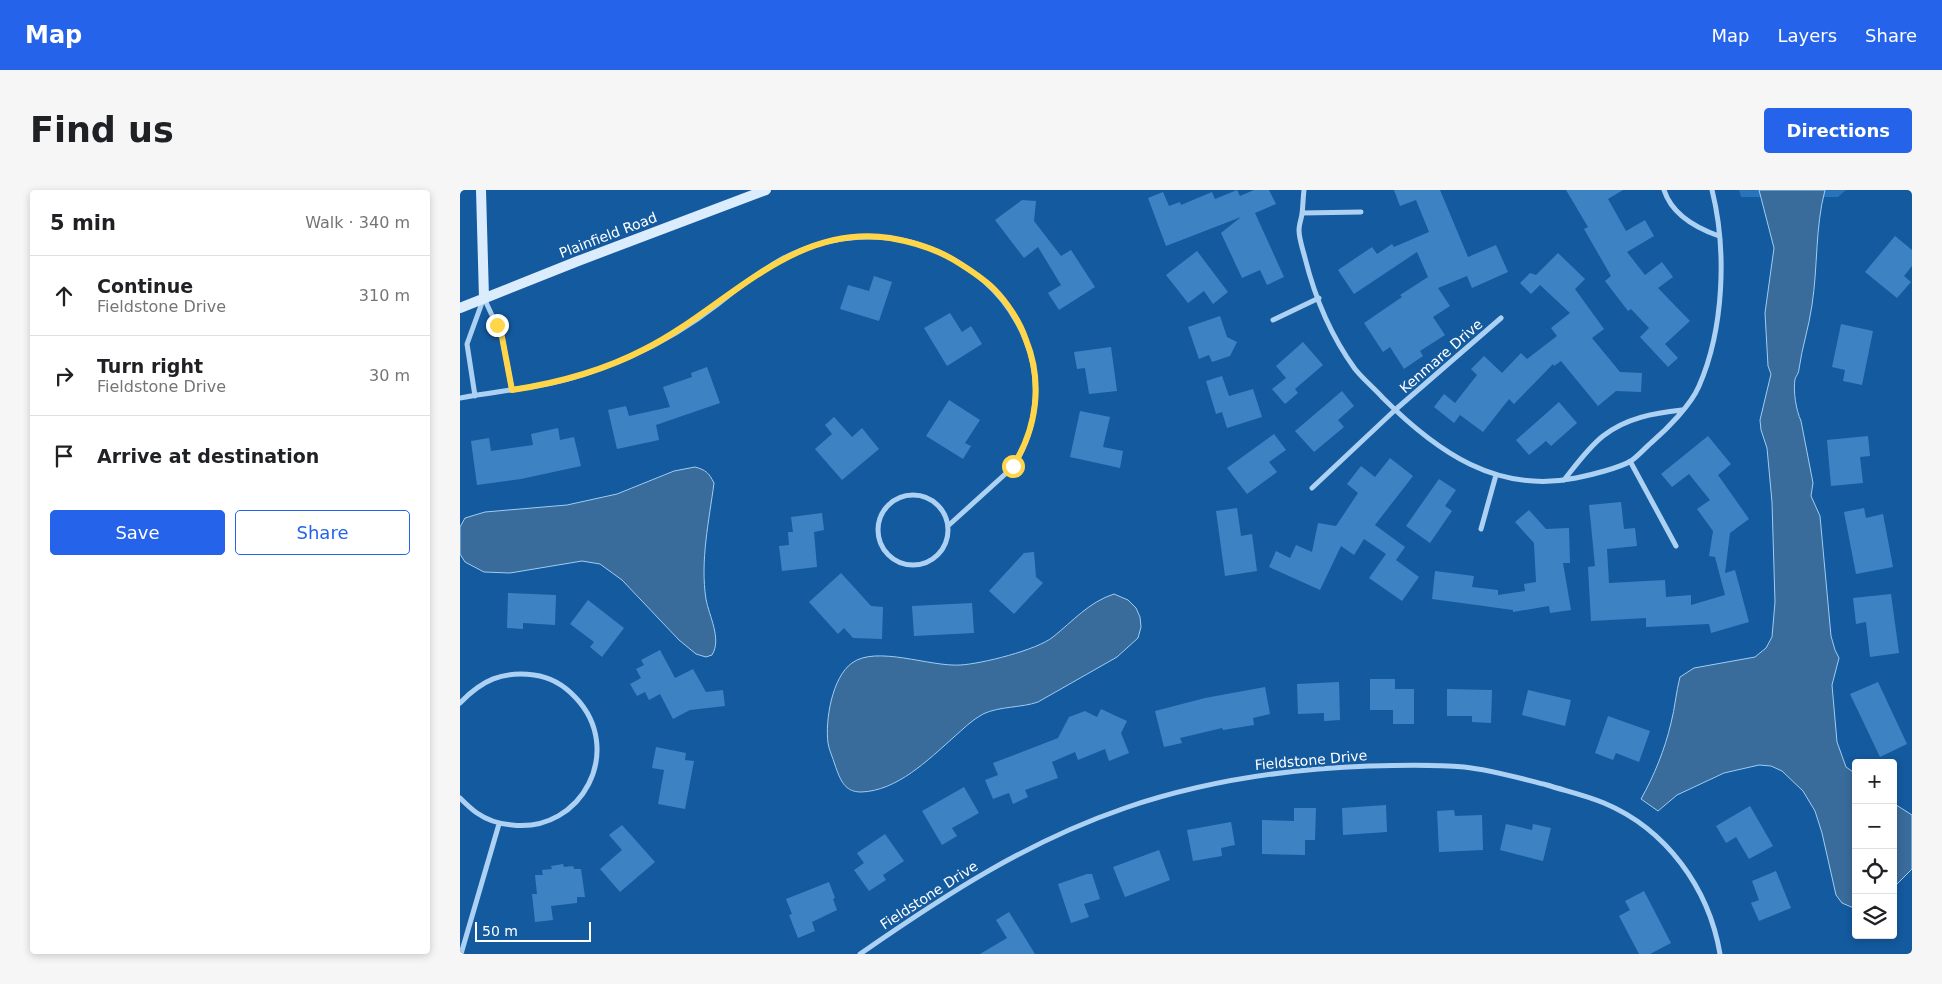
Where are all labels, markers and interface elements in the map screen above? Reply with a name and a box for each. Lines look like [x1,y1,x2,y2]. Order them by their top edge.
text: Map [25,21,82,49]
text: Map [1711,25,1749,46]
text: Layers [1777,25,1837,46]
text: Share [1865,25,1917,46]
button: Directions [1764,108,1912,153]
text: Find us [30,110,174,150]
street label: Plainfield Road [557,209,659,261]
text: 5 min [50,211,116,235]
text: Walk · 340 m [305,213,410,232]
text: Continue [97,275,193,297]
icon: ahead [50,282,78,310]
text: 310 m [359,286,410,305]
text: Fieldstone Drive [97,297,226,316]
route end [486,314,509,337]
street label: Kenmare Drive [1396,316,1486,396]
text: Turn right [97,355,203,377]
icon: right [50,362,78,390]
text: 30 m [369,366,410,385]
text: Fieldstone Drive [97,377,226,396]
icon: arrive [50,442,78,470]
text: Arrive at destination [97,445,319,467]
route start [1002,455,1025,478]
button: Save [50,510,225,555]
button: Share [235,510,410,555]
street label: Fieldstone Drive [1254,747,1368,773]
map controls [1852,759,1897,939]
button: + [1852,759,1897,804]
button: − [1852,804,1897,849]
button: locate [1852,849,1897,894]
street label: Fieldstone Drive [877,858,981,932]
button: layers [1852,894,1897,939]
scale bar [475,919,591,942]
text: 50 m [482,923,518,939]

